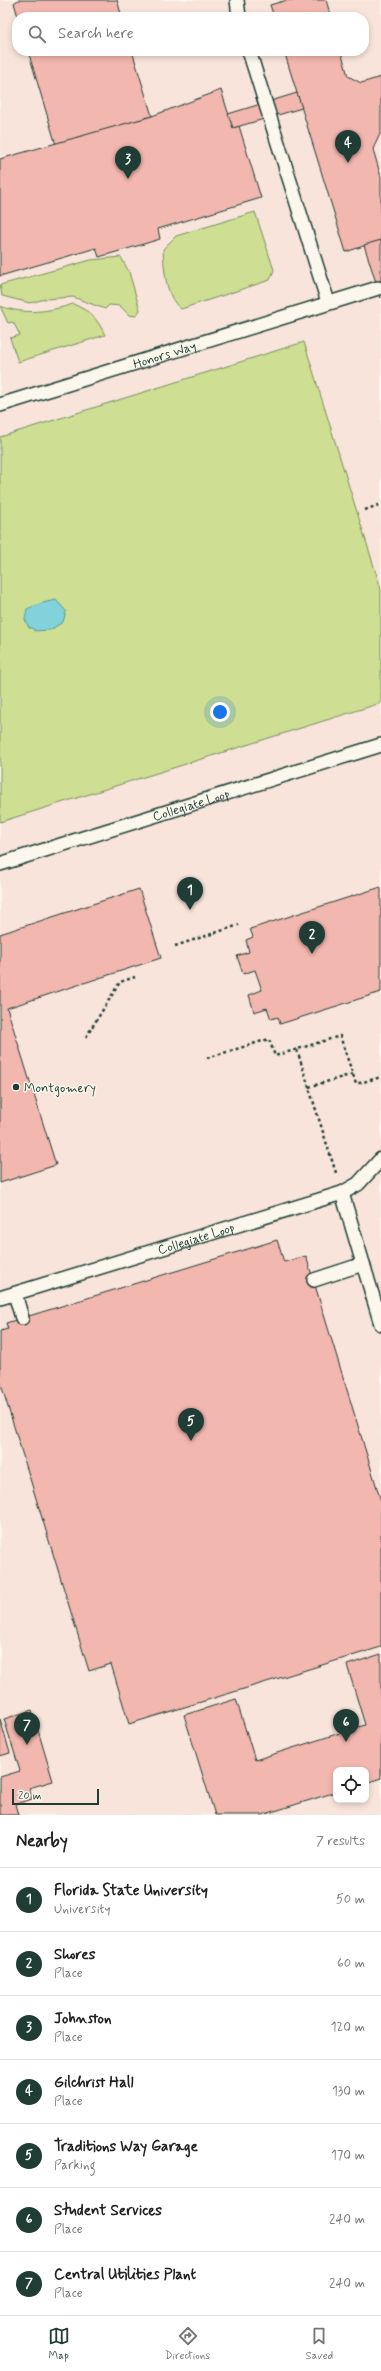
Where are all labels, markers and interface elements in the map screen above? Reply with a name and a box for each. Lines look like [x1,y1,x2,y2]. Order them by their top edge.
search box [12,12,369,56]
icon: search [26,23,48,45]
text: Search here [58,24,134,44]
pin: 4 [335,130,361,163]
pin: 3 [115,146,141,179]
street label: Honors Way [131,338,198,373]
your location [210,702,230,722]
street label: Collegiate Loop [151,786,232,826]
pin: 1 [177,877,203,910]
pin: 2 [299,921,325,954]
place label: Montgomery [24,1080,96,1097]
marker: Montgomery [11,1082,21,1092]
street label: Collegiate Loop [156,1219,237,1259]
pin: 5 [178,1408,204,1441]
pin: 6 [333,1709,359,1742]
pin: 7 [14,1712,40,1745]
map controls [333,1767,369,1803]
button: locate [333,1767,369,1803]
scale bar [12,1787,99,1806]
text: 20 m [18,1789,41,1803]
text: Nearby [16,1830,68,1852]
text: 7 results [316,1833,365,1850]
text: Florida State University [54,1881,208,1901]
text: 1 [26,1891,32,1908]
text: 50 m [336,1891,365,1908]
text: University [54,1901,110,1918]
text: Shores [54,1945,95,1965]
text: 2 [26,1955,32,1972]
text: 60 m [337,1955,365,1972]
text: Place [54,1965,83,1982]
text: Johnston [54,2009,112,2029]
text: 3 [26,2019,32,2036]
text: 120 m [331,2019,365,2036]
text: Place [54,2029,83,2046]
text: Gilchrist Hall [54,2073,134,2093]
text: 4 [25,2083,33,2100]
text: 130 m [332,2083,365,2100]
text: Place [54,2093,83,2110]
text: Traditions Way Garage [54,2137,198,2157]
text: 5 [25,2147,33,2164]
text: 170 m [331,2147,365,2164]
text: Parking [54,2157,96,2174]
text: Student Services [54,2201,162,2221]
text: 6 [26,2211,32,2228]
text: 240 m [329,2211,365,2228]
text: Place [54,2221,83,2238]
text: Central Utilities Plant [54,2265,196,2285]
text: 7 [25,2275,33,2292]
text: 240 m [329,2275,365,2292]
text: Place [54,2285,83,2302]
tab: Map [48,2325,70,2363]
tab: Directions [165,2325,210,2363]
tab: Saved [306,2325,333,2363]

